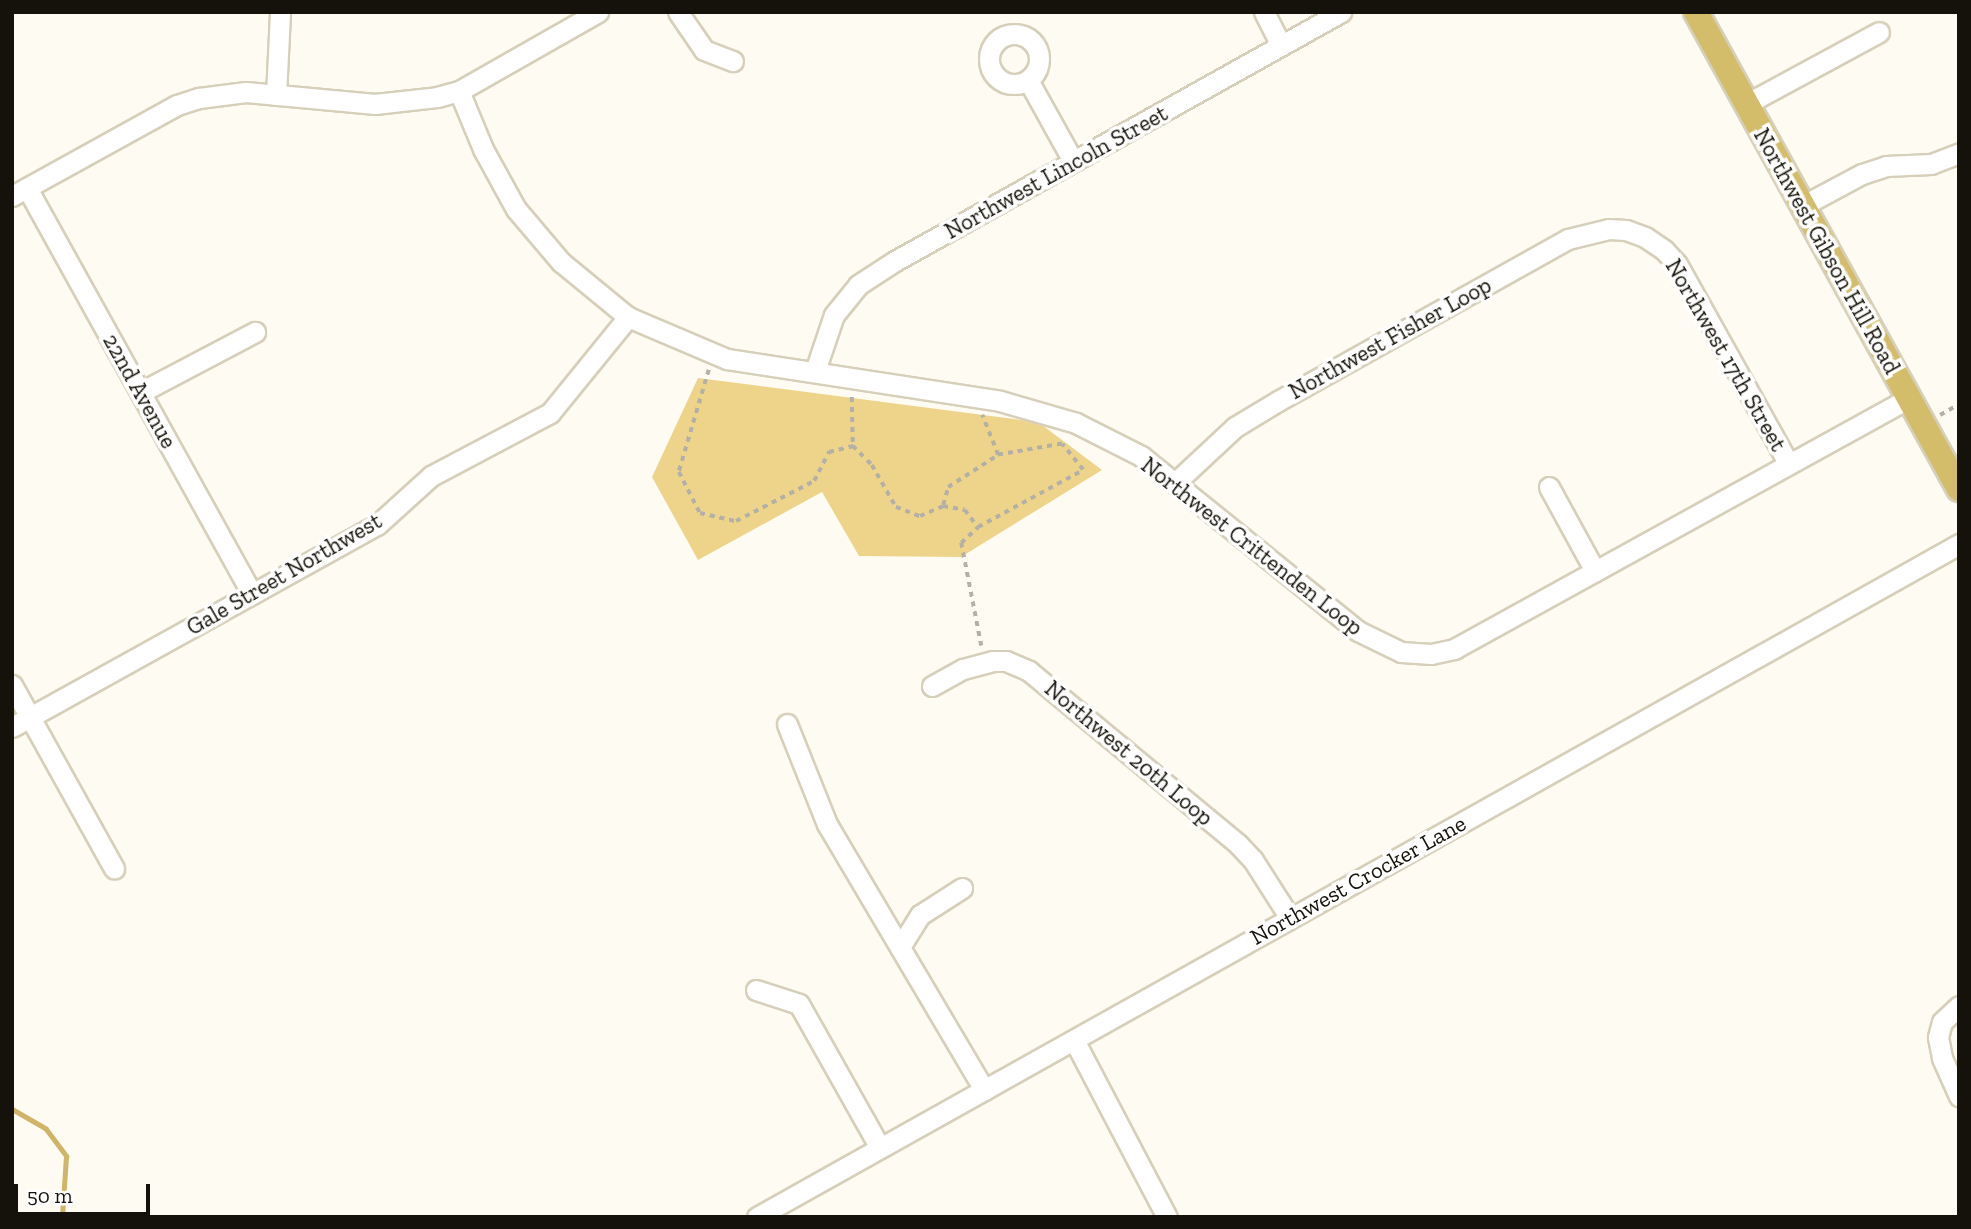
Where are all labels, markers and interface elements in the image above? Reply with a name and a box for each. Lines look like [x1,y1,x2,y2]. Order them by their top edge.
street label: Northwest Lincoln Street [940,99,1172,245]
street label: Northwest Gibson Hill Road [1748,123,1906,379]
street label: Northwest 17th Street [1660,254,1792,456]
street label: Northwest Fisher Loop [1284,271,1496,405]
street label: 22nd Avenue [97,329,183,453]
street label: Northwest Crittenden Loop [1136,451,1368,641]
street label: Gale Street Northwest [182,507,386,641]
street label: Northwest 20th Loop [1039,674,1219,832]
street label: Northwest Crocker Lane [1245,809,1471,951]
scale bar [18,1170,154,1214]
text: 50 m [27,1183,73,1208]

